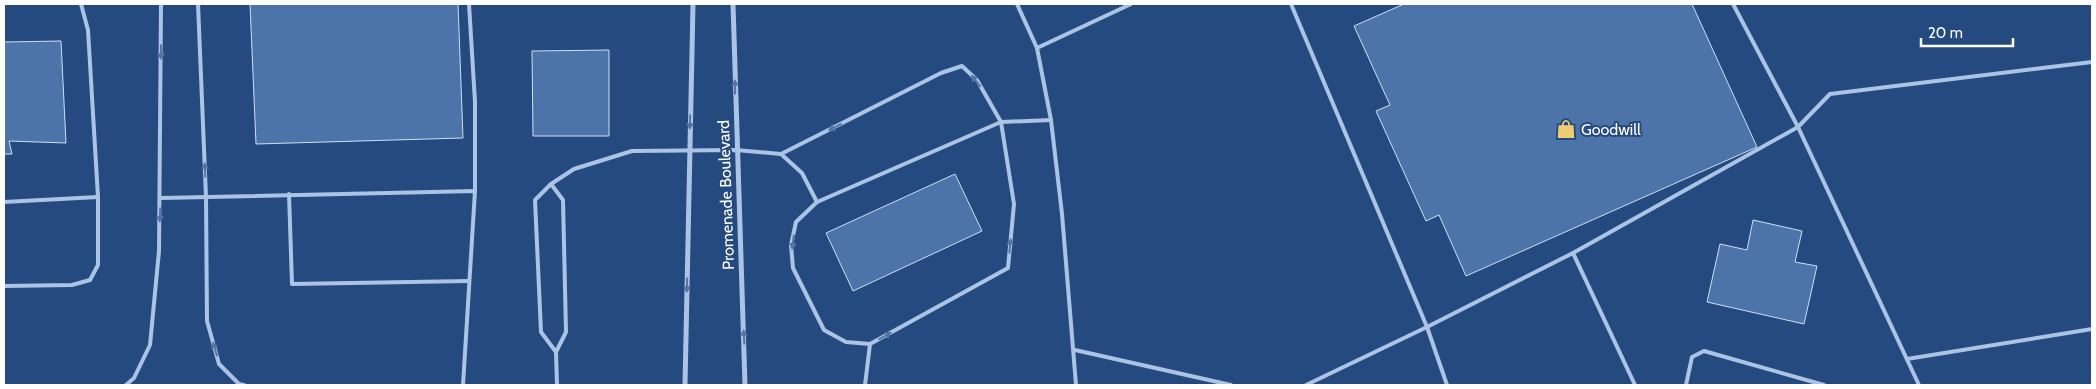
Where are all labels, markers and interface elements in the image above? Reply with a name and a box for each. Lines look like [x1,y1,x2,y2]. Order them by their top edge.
scale bar [1921,15,2014,47]
text: 20 m [1928,24,1963,42]
one-way arrow [157,45,165,61]
one-way arrow [971,75,982,88]
one-way arrow [730,78,738,94]
one-way arrow [686,115,694,131]
shop icon: Goodwill [1555,118,1577,140]
street label: Promenade Boulevard [714,120,738,270]
place label: Goodwill [1581,120,1641,139]
one-way arrow [827,123,842,131]
one-way arrow [201,162,209,178]
one-way arrow [156,207,164,223]
one-way arrow [789,234,797,250]
one-way arrow [1006,237,1014,253]
one-way arrow [683,277,691,293]
one-way arrow [740,328,748,344]
one-way arrow [878,332,893,340]
one-way arrow [210,341,218,356]

